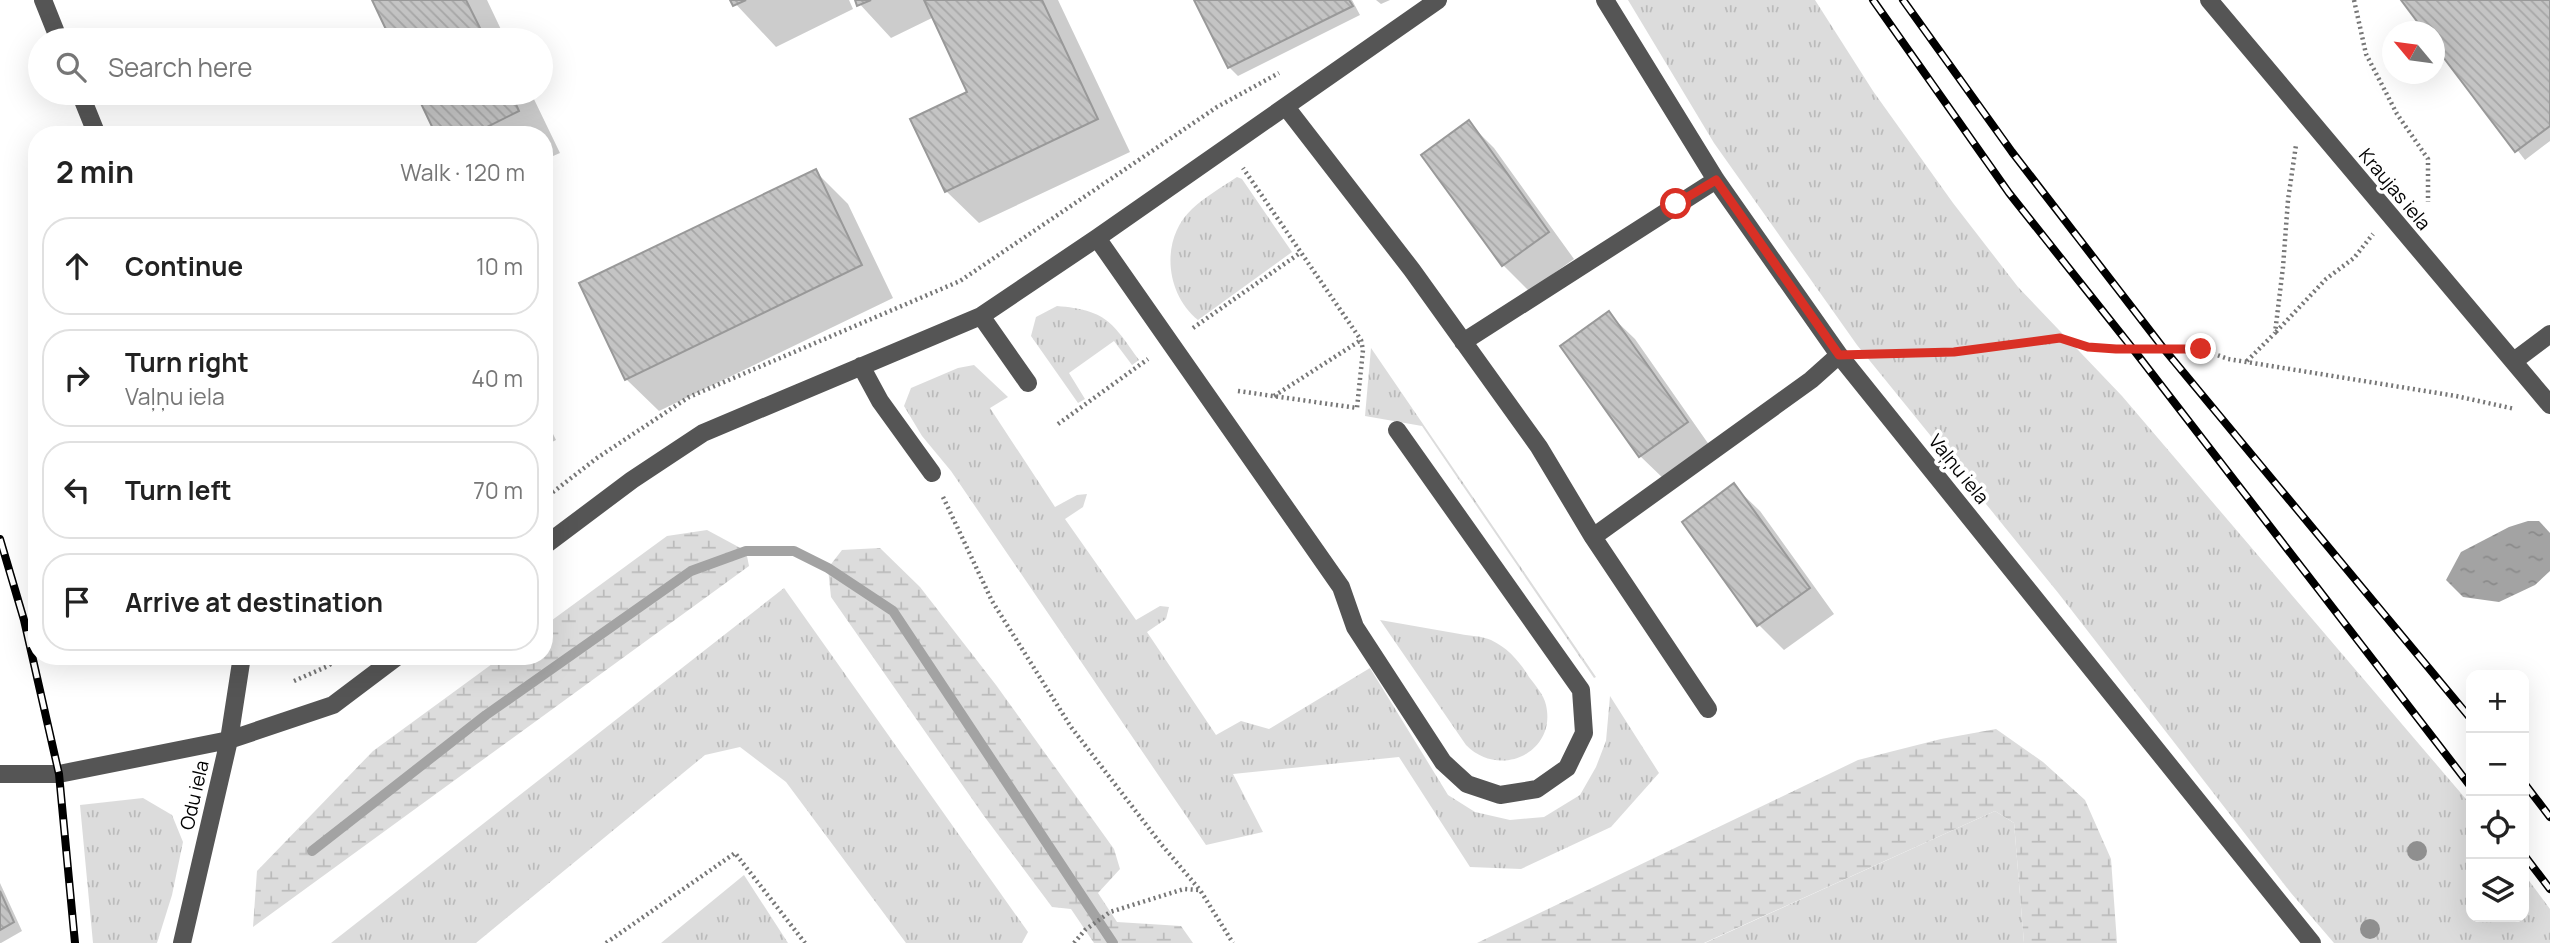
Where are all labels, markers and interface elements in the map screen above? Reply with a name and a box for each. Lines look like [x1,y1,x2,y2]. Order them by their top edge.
north arrow [2382,21,2445,84]
search box [28,28,553,105]
icon: search [52,48,90,86]
text: Search here [108,49,253,85]
street label: Kraujas iela [2353,143,2437,235]
text: 2 min [56,151,134,192]
text: Walk · 120 m [400,156,525,188]
route start [1660,188,1691,219]
icon: ahead [58,247,96,285]
text: Continue [125,248,243,284]
text: 10 m [476,250,523,282]
route end [2185,333,2216,364]
text: Turn right [125,344,249,380]
icon: right [58,359,96,397]
text: 40 m [471,362,523,394]
text: Vaļņu iela [125,380,225,412]
street label: Vaļņu iela [1923,429,1995,509]
icon: left [58,471,96,509]
text: Turn left [125,472,232,508]
text: 70 m [473,474,523,506]
icon: arrive [58,583,96,621]
text: Arrive at destination [125,584,383,620]
map controls [2466,670,2529,922]
button: + [2466,670,2529,733]
button: − [2466,733,2529,796]
street label: Odu iela [173,758,215,832]
button: locate [2466,796,2529,859]
button: layers [2466,859,2529,922]

